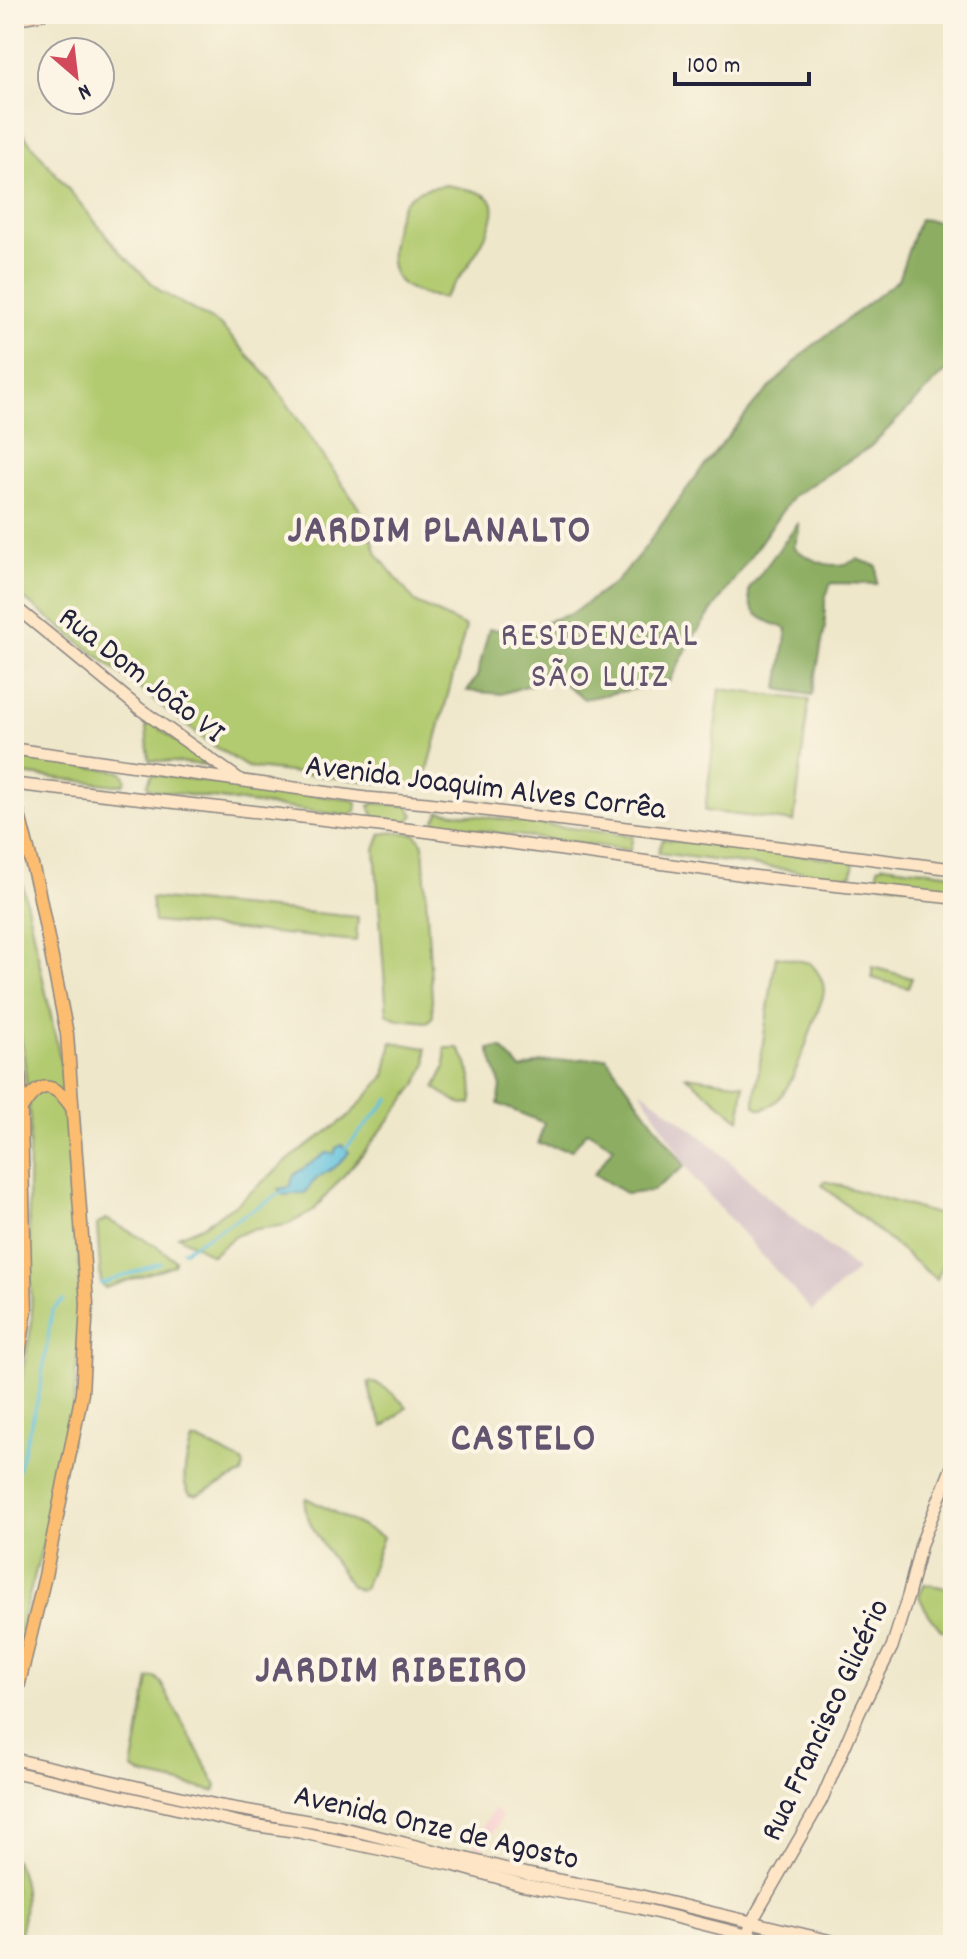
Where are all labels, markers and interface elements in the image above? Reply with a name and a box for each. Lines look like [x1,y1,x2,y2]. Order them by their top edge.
north arrow [36,36,116,116]
scale bar [675,36,809,86]
text: 100 m [687,50,740,84]
text: N [72,74,96,107]
district label: JARDIM PLANALTO [288,505,592,562]
street label: Rua Dom João VI [47,597,233,757]
district label: RESIDENCIAL SÃO LUIZ [501,612,699,705]
street label: Avenida Joaquim Alves Corrêa [302,745,669,835]
district label: CASTELO [451,1413,597,1470]
street label: Rua Francisco Glicério [751,1592,904,1850]
district label: JARDIM RIBEIRO [255,1645,529,1702]
street label: Avenida Onze de Agosto [289,1775,583,1885]

